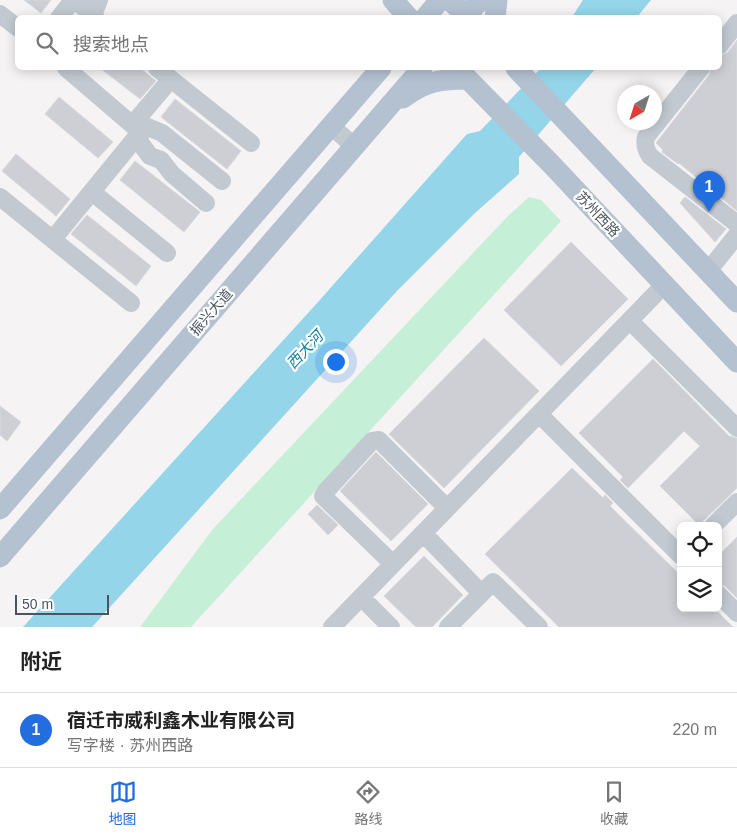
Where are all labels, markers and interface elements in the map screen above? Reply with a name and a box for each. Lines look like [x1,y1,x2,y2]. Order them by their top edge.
search box [15,15,722,70]
icon: search [33,29,61,57]
text: 搜索地点 [73,34,149,55]
north arrow [617,85,662,130]
pin: 1 [693,171,725,212]
street label: 苏州西路 [573,188,623,240]
street label: 振兴大道 [187,286,235,338]
water label: 西大河 [283,325,328,372]
your location [323,349,349,375]
map controls [677,522,722,612]
button: locate [677,522,722,567]
button: layers [677,567,722,612]
scale bar [15,592,109,615]
text: 50 m [22,596,53,612]
text: 附近 [20,650,62,673]
text: 宿迁市威利鑫木业有限公司 [67,710,295,731]
text: 1 [32,721,40,738]
text: 220 m [673,721,717,738]
text: 写字楼 · 苏州西路 [67,737,193,754]
tab: 地图 [109,778,137,828]
tab: 路线 [354,778,382,828]
tab: 收藏 [600,778,628,828]

